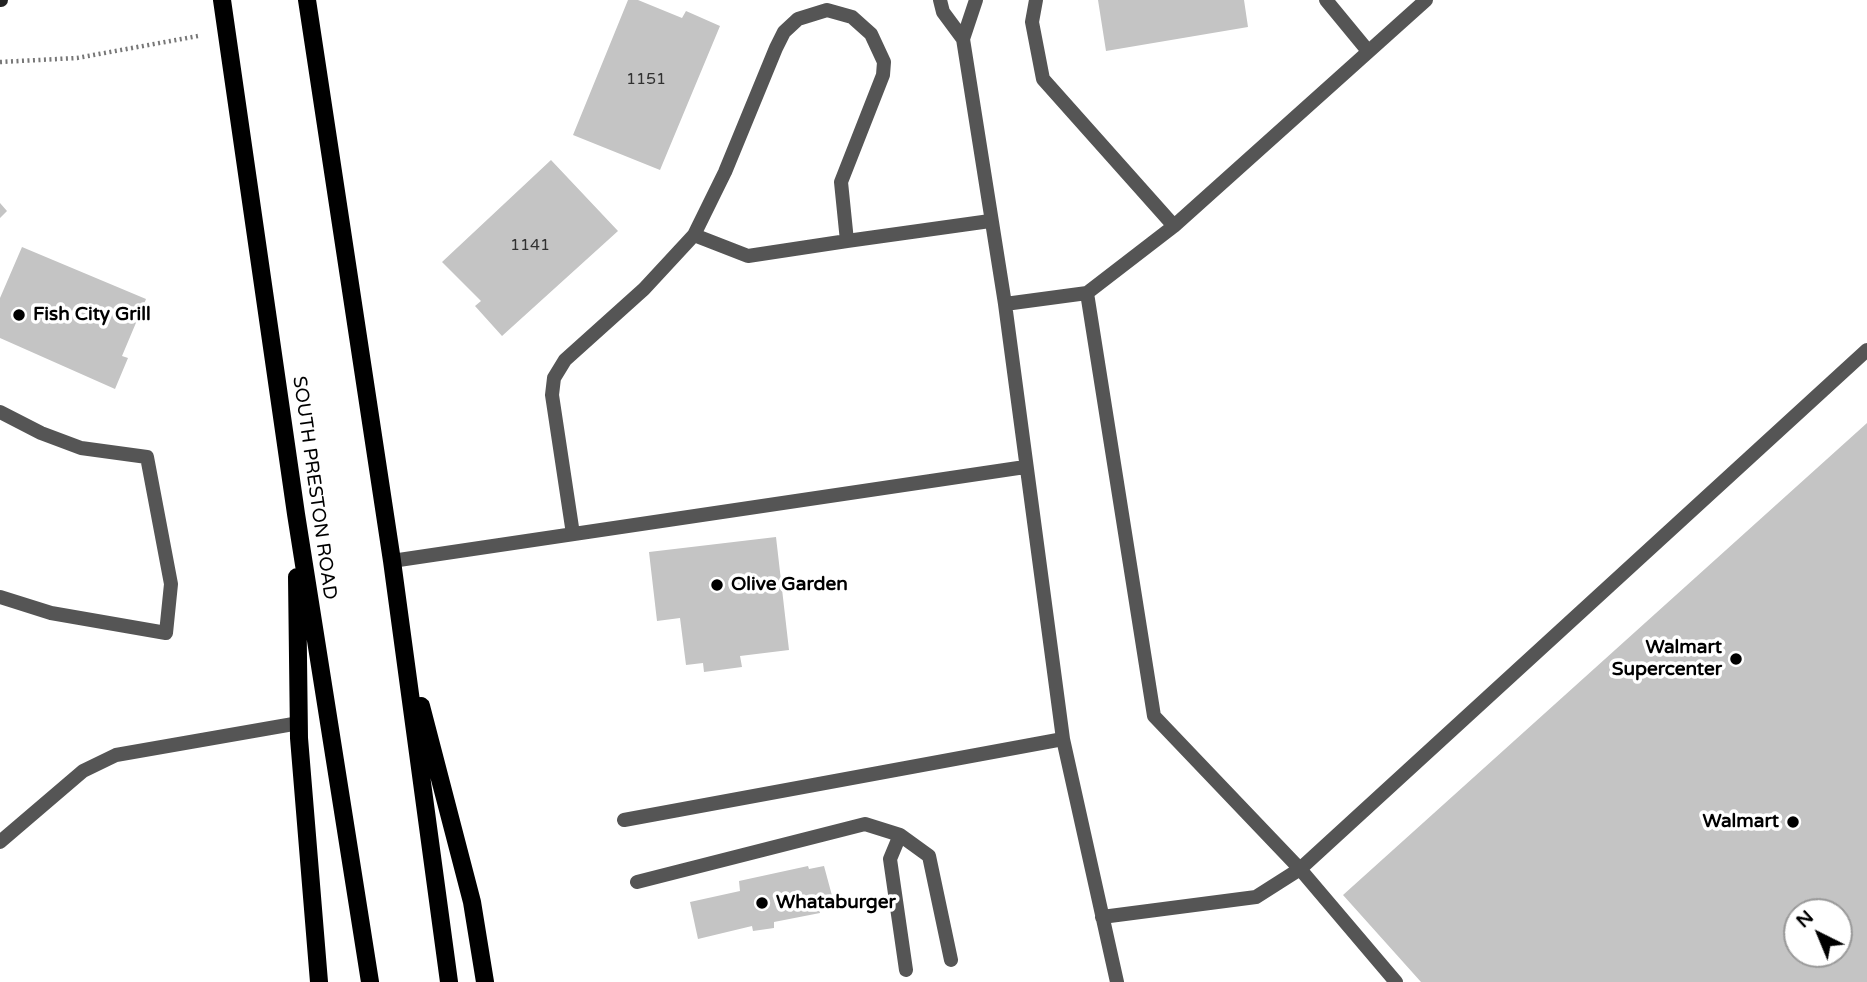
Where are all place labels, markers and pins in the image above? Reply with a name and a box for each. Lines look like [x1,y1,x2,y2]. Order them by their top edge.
place label: Fish City Grill [33,304,151,326]
marker: Fish City Grill [11,307,27,323]
place label: Olive Garden [731,574,848,596]
marker: Olive Garden [709,577,725,593]
place label: Walmart Supercenter [1612,637,1722,681]
marker: Walmart Supercenter [1728,651,1744,667]
place label: Walmart [1702,811,1779,833]
marker: Walmart [1785,814,1801,830]
place label: Whataburger [776,892,896,914]
marker: Whataburger [754,895,770,911]

